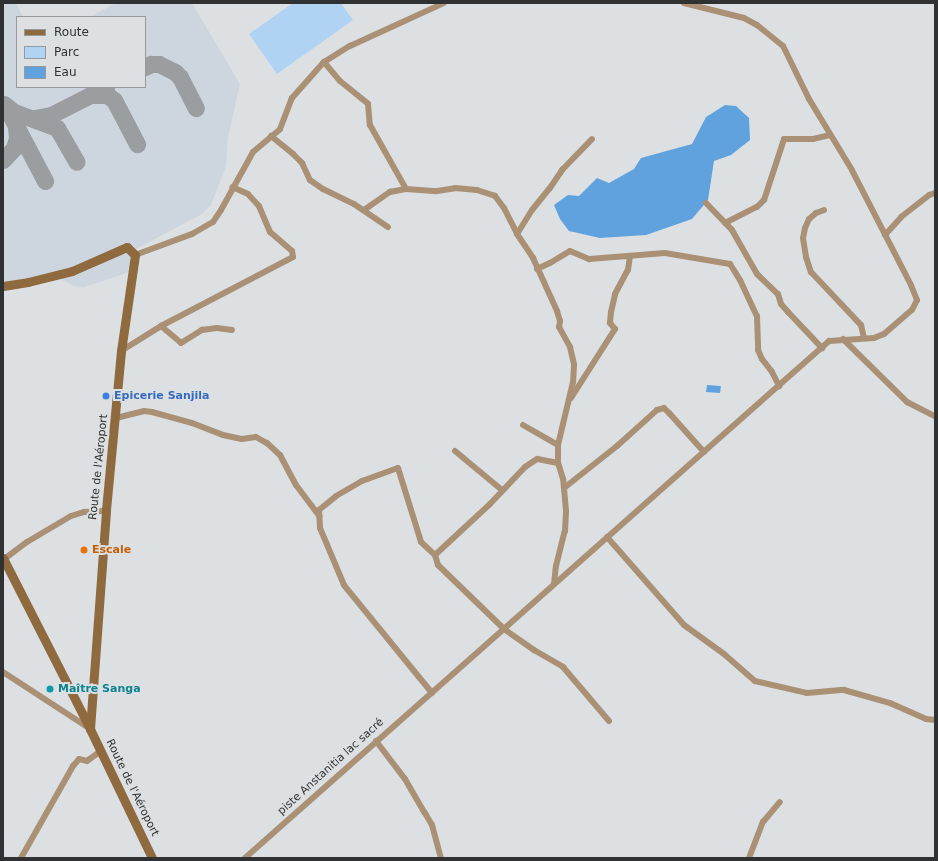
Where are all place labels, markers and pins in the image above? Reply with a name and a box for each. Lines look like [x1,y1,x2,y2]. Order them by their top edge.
place label: Epicerie Sanjila [114,389,210,403]
marker: Epicerie Sanjila [101,391,111,401]
place label: Escale [92,543,131,557]
marker: Escale [79,545,89,555]
place label: Maître Sanga [58,682,141,696]
marker: Maître Sanga [45,684,55,694]

